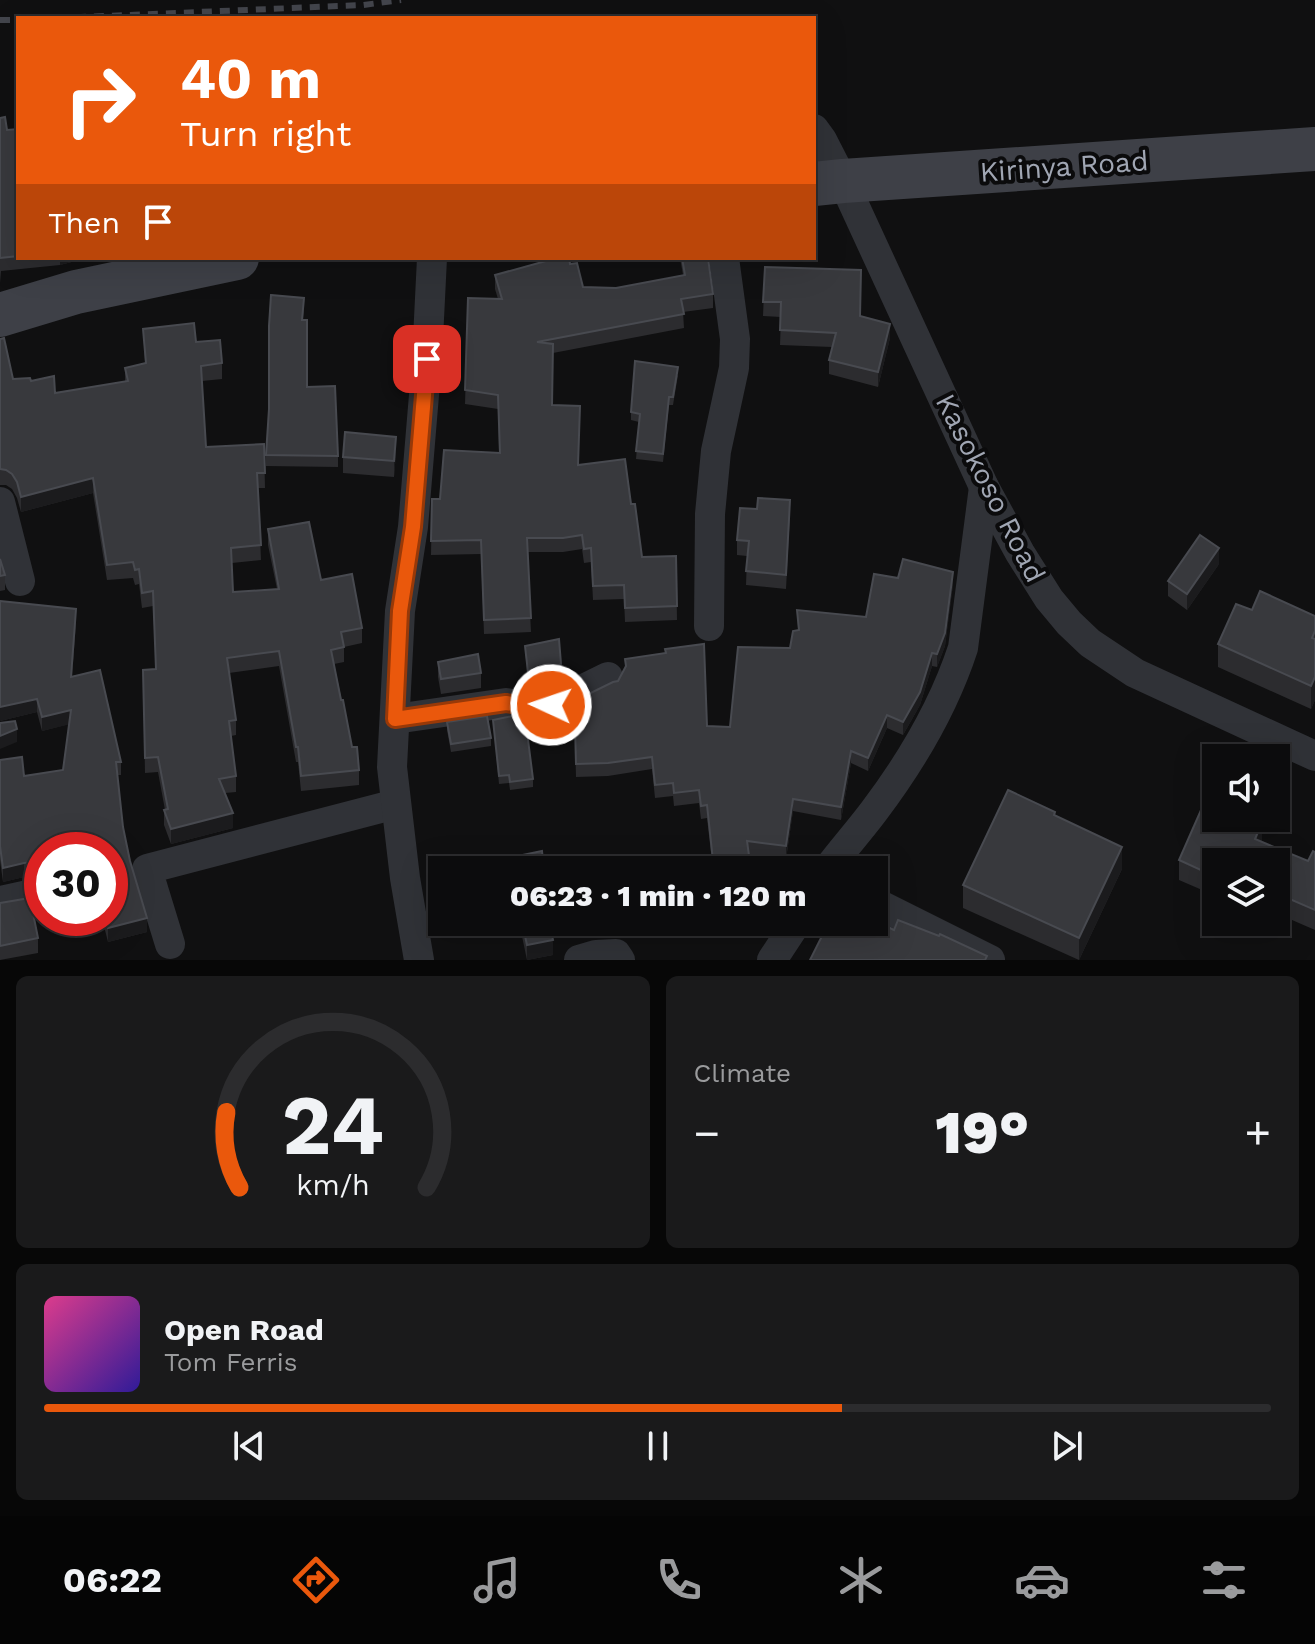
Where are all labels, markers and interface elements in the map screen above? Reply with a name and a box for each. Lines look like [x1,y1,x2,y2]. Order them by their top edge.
text: 40 m [180,46,321,112]
icon: right [48,48,152,152]
text: Turn right [180,113,351,155]
street label: Kirinya Road [979,144,1149,189]
icon: arrive [136,200,180,244]
text: Then [48,205,120,240]
pin [393,325,461,393]
icon: arrive [405,337,449,381]
street label: Kasokoso Road [929,389,1052,588]
position arrow [509,663,593,747]
map controls [1202,744,1290,936]
button: sound [1202,744,1290,832]
speed limit sign: 30 [24,832,128,936]
button: layers [1202,848,1290,936]
text: 06:23 · 1 min · 120 m [510,878,806,913]
text: Climate [694,1058,791,1088]
text: 24 [282,1077,384,1174]
text: 19° [935,1097,1029,1168]
text: − [694,1107,720,1159]
text: + [1244,1107,1271,1159]
text: km/h [296,1168,370,1202]
text: Open Road [164,1312,324,1347]
text: Tom Ferris [164,1347,297,1377]
icon: previous [227,1424,271,1468]
icon: pause [636,1424,680,1468]
icon: next [1045,1424,1089,1468]
icon: directions [288,1552,344,1608]
icon: music [469,1552,525,1608]
icon: phone [651,1552,707,1608]
icon: climate [833,1552,889,1608]
icon: car [1014,1552,1070,1608]
icon: filters [1196,1552,1252,1608]
text: 06:22 [63,1559,162,1601]

